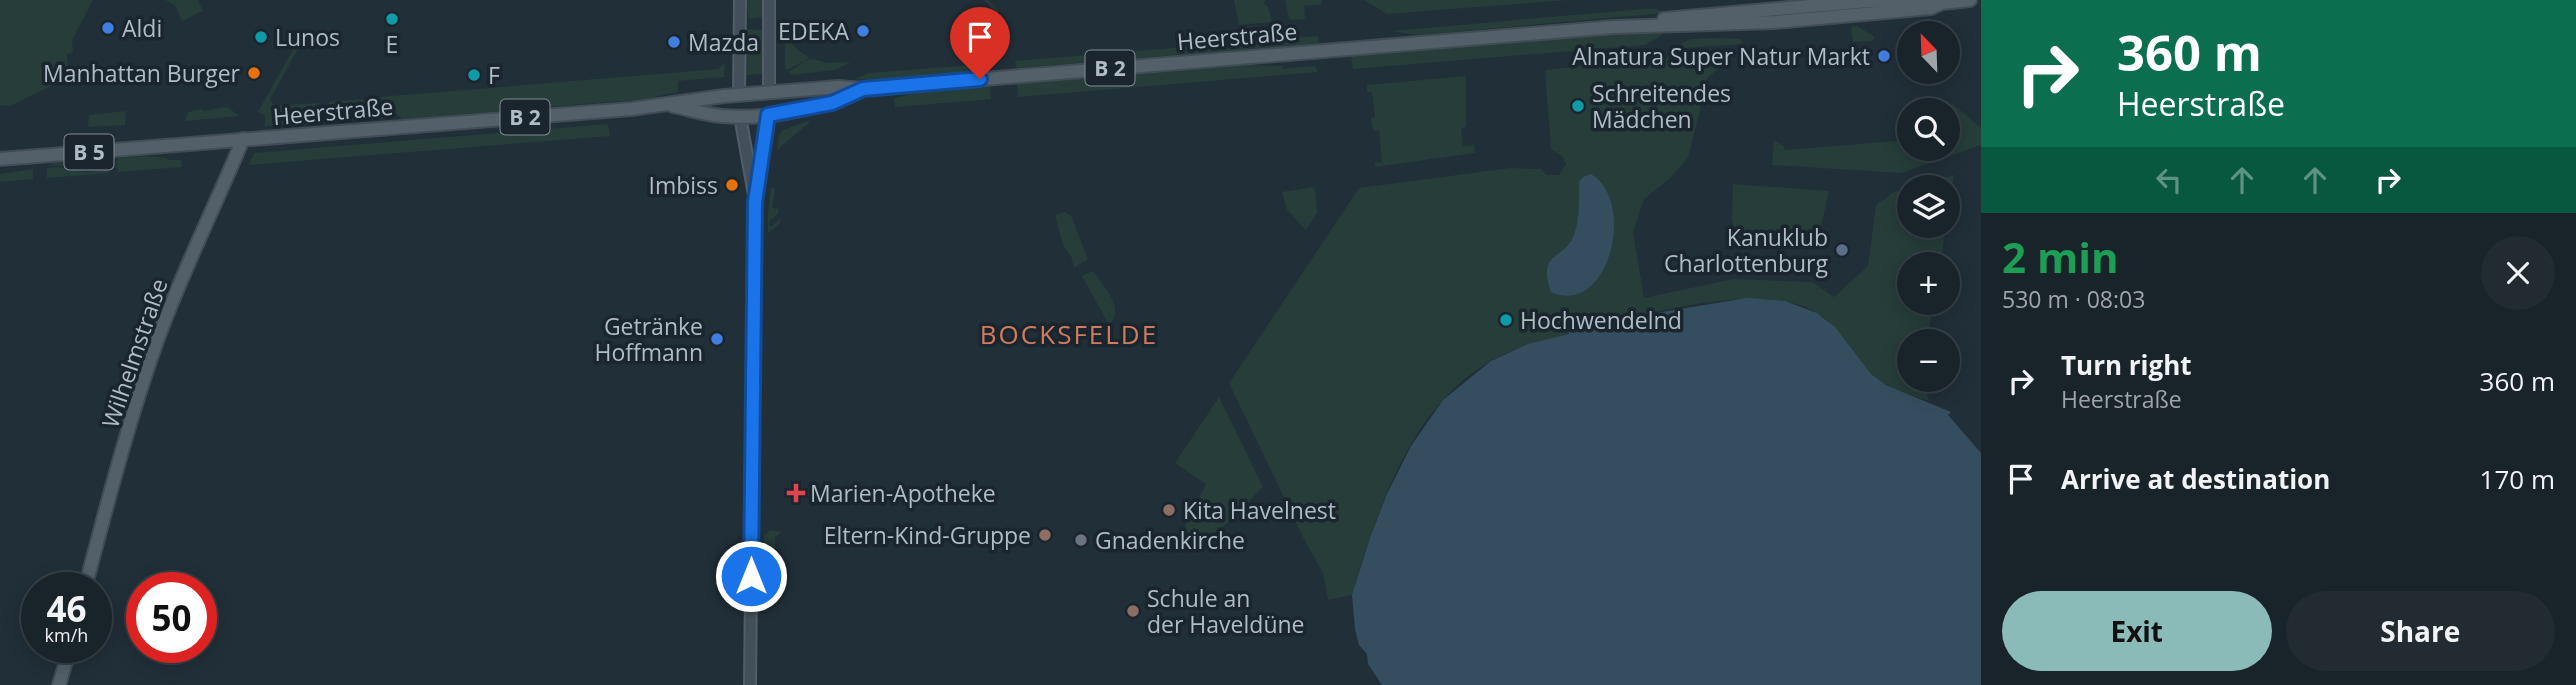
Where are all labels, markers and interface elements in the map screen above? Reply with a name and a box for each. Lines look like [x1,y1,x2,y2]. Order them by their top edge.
pin [950,7,1010,79]
marker: E [384,11,400,27]
place label: Aldi [122,12,162,44]
place label: EDEKA [778,15,849,47]
street label: Heerstraße [1175,15,1299,57]
icon: arrive [961,18,999,56]
text: 360 m [2117,19,2262,85]
marker: Aldi [100,20,116,36]
place label: Lunos [275,21,340,53]
north arrow [1897,21,1960,84]
map controls [1897,21,1960,392]
marker: EDEKA [855,23,871,39]
place label: Mazda [688,26,759,58]
place label: E [386,28,398,60]
icon: right [2002,28,2093,119]
marker: Lunos [253,29,269,45]
marker: Mazda [666,34,682,50]
place label: Alnatura Super Natur Markt [1572,40,1870,72]
marker: Alnatura Super Natur Markt [1876,48,1892,64]
road number: B 2 [1086,50,1134,86]
place label: Manhattan Burger [43,57,241,89]
place label: F [488,59,500,91]
marker: Manhattan Burger [246,65,262,81]
marker: F [466,67,482,83]
place label: Schreitendes Mädchen [1592,77,1731,135]
text: Heerstraße [2117,82,2285,125]
street label: Heerstraße [271,90,395,132]
marker: Schreitendes Mädchen [1570,98,1586,114]
button: search [1897,98,1960,161]
road number: B 2 [500,100,550,134]
road number: B 5 [64,134,114,170]
icon: left [2150,161,2188,199]
icon: ahead [2223,161,2261,199]
icon: ahead [2296,161,2334,199]
icon: right [2369,161,2407,199]
place label: Imbiss [648,169,718,201]
button: layers [1897,175,1960,238]
marker: Imbiss [724,177,740,193]
place label: Kanuklub Charlottenburg [1664,221,1829,279]
text: 2 min [2002,228,2119,285]
button: close [2481,236,2555,310]
marker: Kanuklub Charlottenburg [1834,242,1850,258]
button: + [1897,252,1960,315]
street label: Wilhelmstraße [94,274,174,432]
text: 530 m · 08:03 [2002,283,2145,315]
place label: Hochwendelnd [1520,304,1682,336]
place label: Getränke Hoffmann [594,310,703,368]
marker: Hochwendelnd [1498,312,1514,328]
district label: BOCKSFELDE [980,316,1158,352]
button: − [1897,329,1960,392]
marker: Getränke Hoffmann [709,331,725,347]
text: Turn right [2061,347,2192,383]
icon: right [2002,362,2040,400]
text: 360 m [2480,363,2555,399]
text: Heerstraße [2061,383,2182,415]
icon: arrive [2002,460,2040,498]
text: Arrive at destination [2061,461,2330,497]
text: 170 m [2480,461,2555,497]
place label: Marien-Apotheke [810,477,996,509]
marker: Marien-Apotheke [788,485,804,501]
place label: Kita Havelnest [1183,494,1336,526]
marker: Kita Havelnest [1161,502,1177,518]
place label: Eltern-Kind-Gruppe [824,519,1031,551]
place label: Gnadenkirche [1095,524,1245,556]
marker: Eltern-Kind-Gruppe [1037,527,1053,543]
marker: Gnadenkirche [1073,532,1089,548]
position arrow [714,539,788,613]
speed limit sign: 50 [126,572,217,663]
place label: Schule an der Haveldüne [1147,582,1305,640]
text: 46 [46,585,87,632]
button: Exit [2002,591,2272,671]
button: Share [2286,591,2555,671]
marker: Schule an der Haveldüne [1125,603,1141,619]
text: km/h [45,623,88,647]

